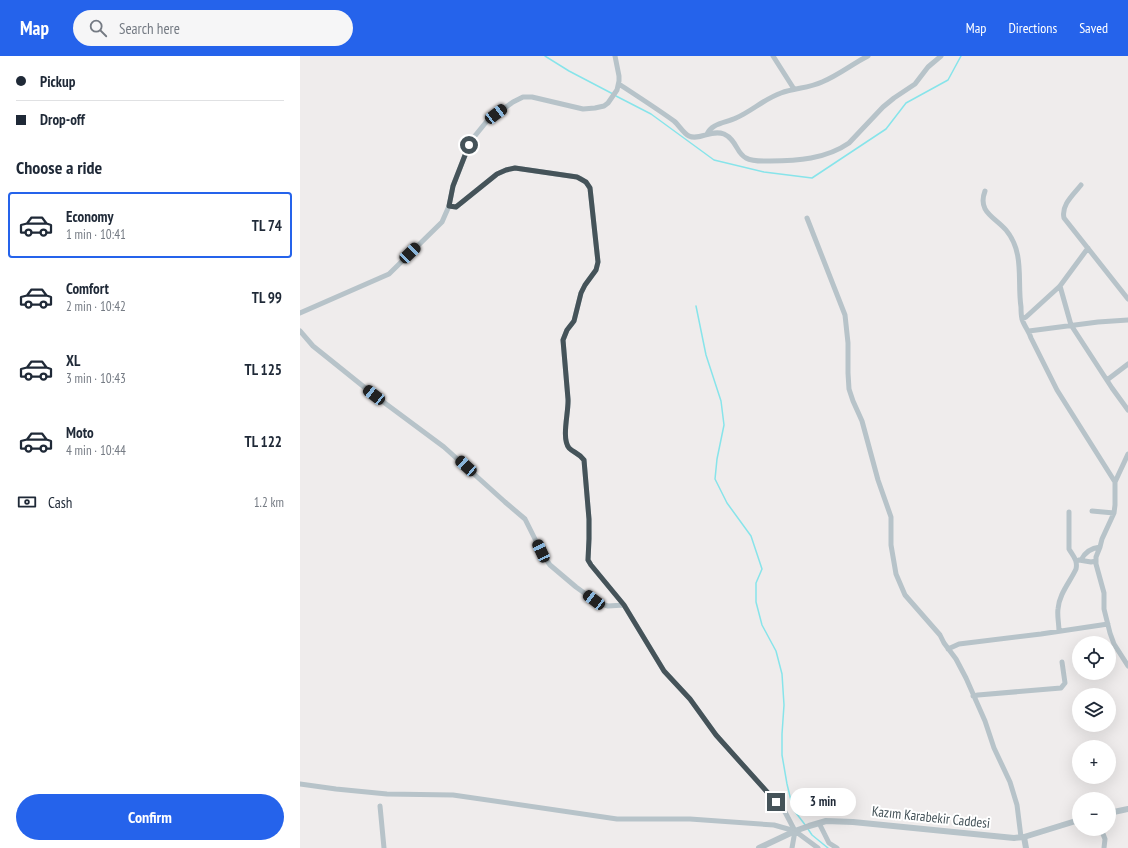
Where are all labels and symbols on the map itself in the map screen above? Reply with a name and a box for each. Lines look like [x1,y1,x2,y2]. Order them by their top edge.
car [483,102,509,126]
route start [460,136,478,154]
car [397,240,423,266]
car [361,383,387,407]
car [453,454,479,478]
car [530,538,552,564]
car [581,588,607,612]
callout: 3 min [790,788,856,816]
route end [767,793,785,811]
street label: Kazım Karabekir Caddesi [871,802,991,832]

